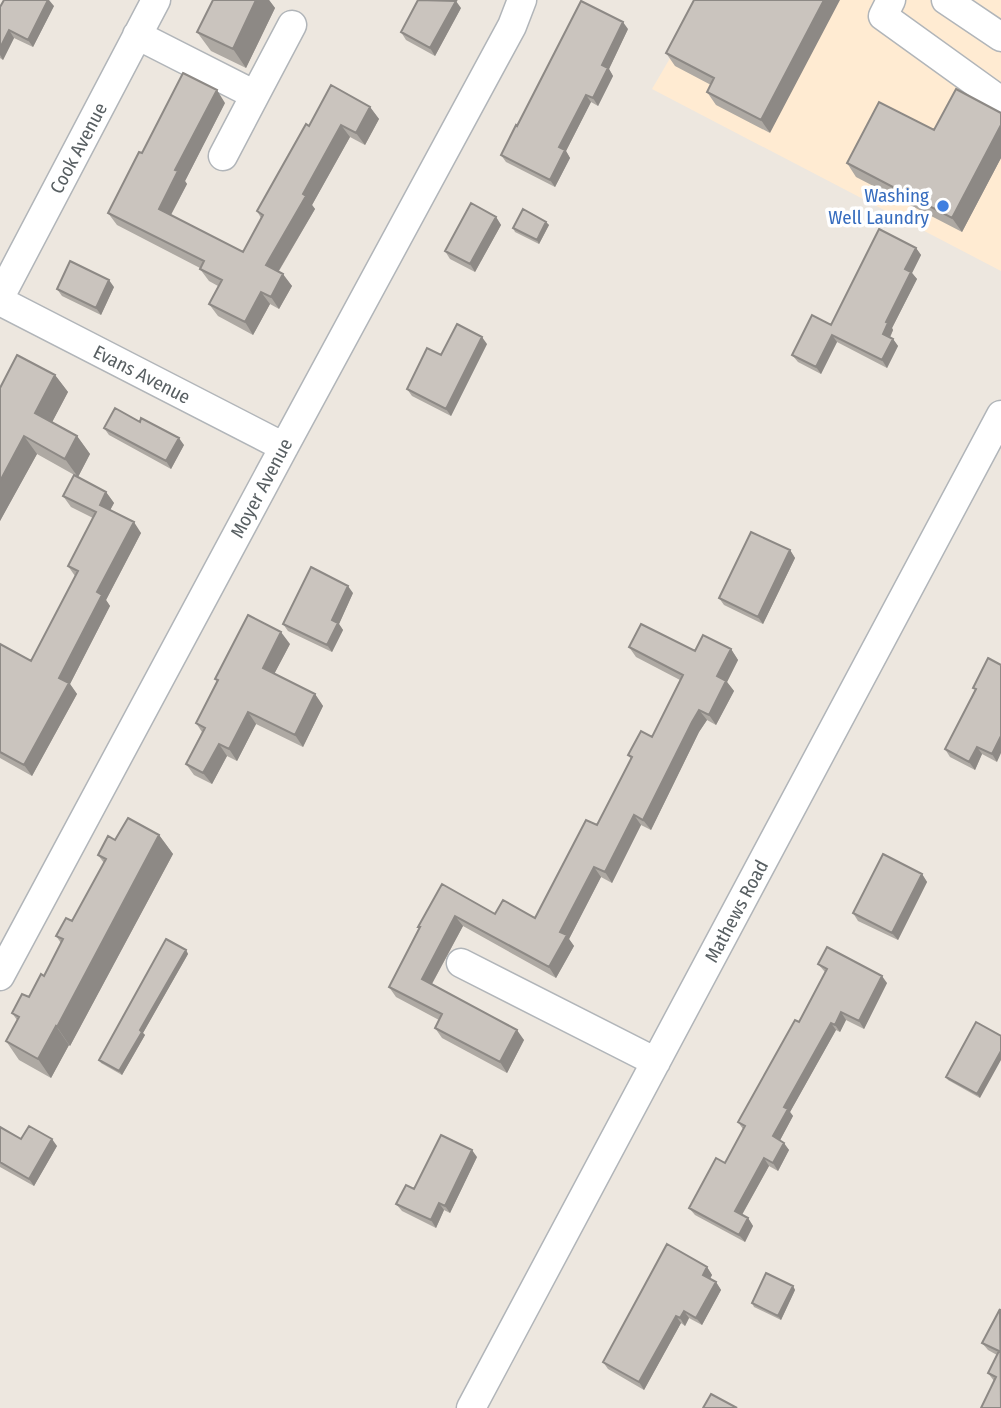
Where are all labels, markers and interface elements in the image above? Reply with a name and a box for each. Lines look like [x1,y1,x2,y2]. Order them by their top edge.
street label: Cook Avenue [45,99,112,198]
place label: Washing Well Laundry [828,184,930,229]
marker: Washing Well Laundry [935,198,951,214]
street label: Evans Avenue [89,340,194,409]
street label: Moyer Avenue [226,435,297,542]
street label: Mathews Road [700,856,773,966]

